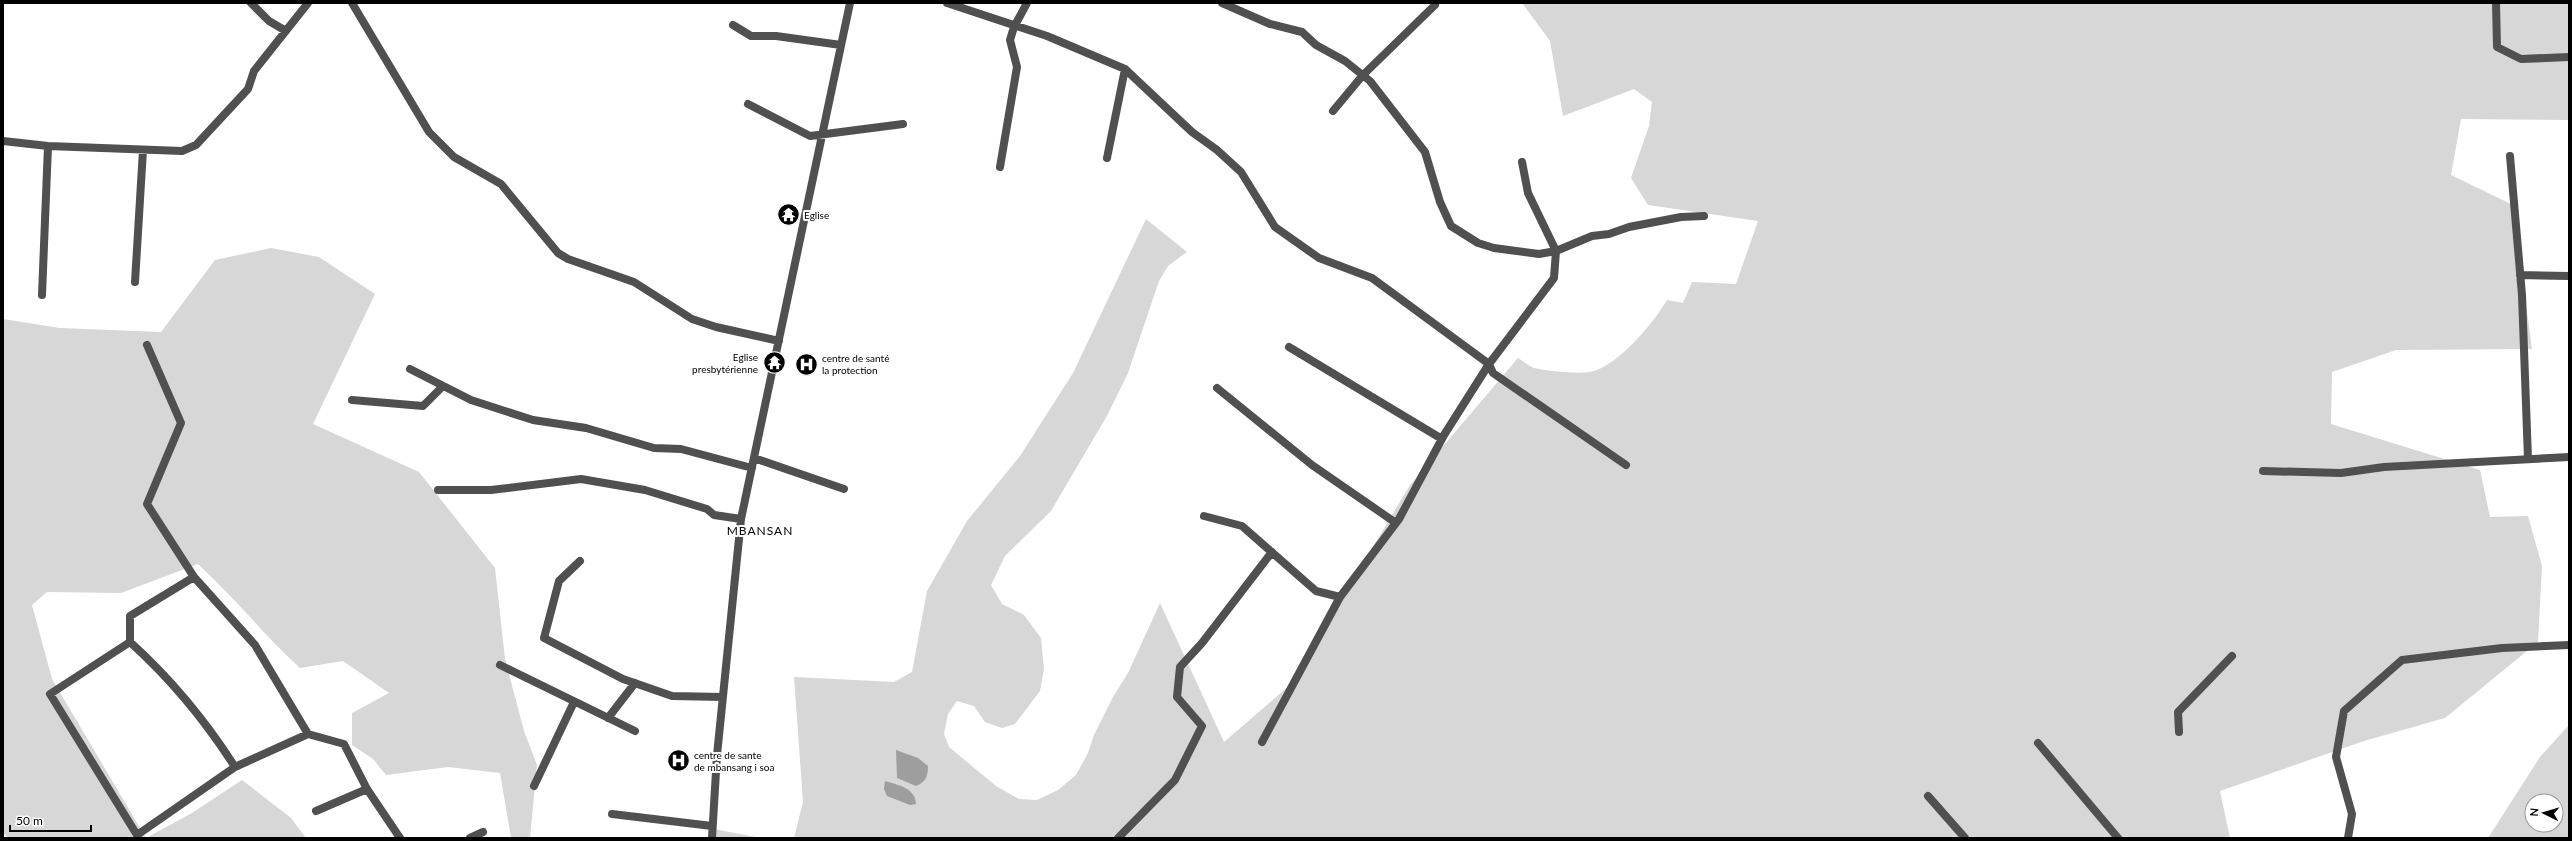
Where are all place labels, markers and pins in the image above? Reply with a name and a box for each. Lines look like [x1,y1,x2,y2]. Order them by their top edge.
temple icon: Eglise [775,202,801,228]
place label: Eglise [804,209,829,221]
temple icon: Eglise presbytérienne [761,350,787,376]
place label: Eglise presbytérienne [692,351,758,375]
hospital icon: centre de santé la protection [793,351,819,377]
place label: centre de santé la protection [822,352,889,376]
hospital icon: centre de sante de mbansang i soa [666,748,692,774]
place label: centre de sante de mbansang i soa [694,749,774,773]

